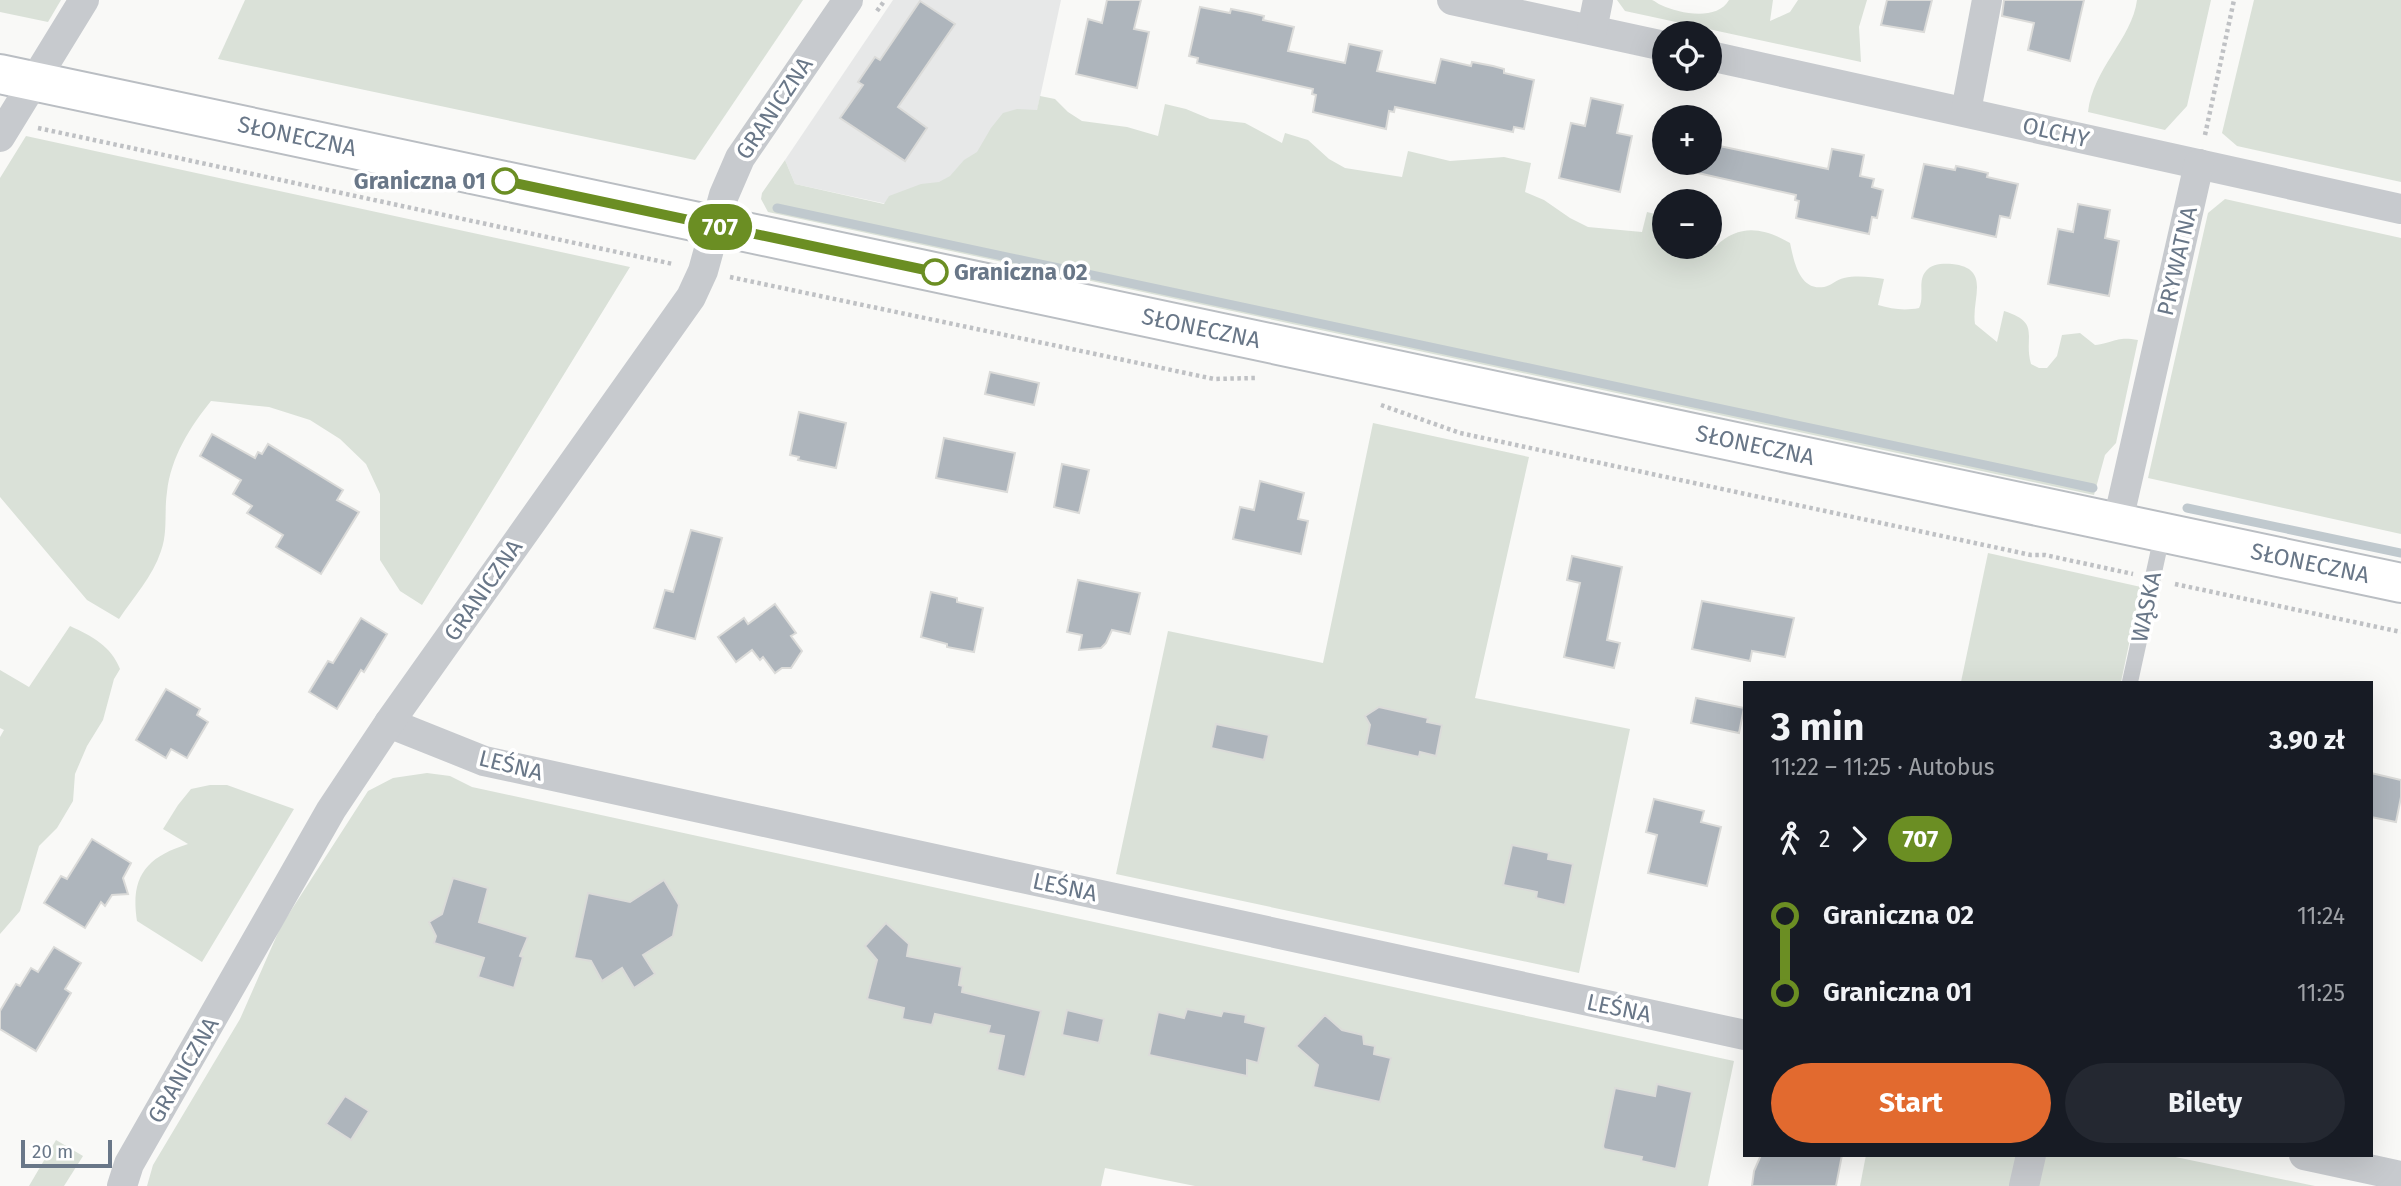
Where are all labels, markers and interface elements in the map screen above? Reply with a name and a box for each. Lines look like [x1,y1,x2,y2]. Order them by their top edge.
map controls [1652,21,1722,259]
button: locate [1652,21,1722,91]
street label: GRANICZNA [729,51,819,165]
button: + [1652,105,1722,175]
street label: SŁONECZNA [235,110,360,162]
street label: OLCHY [2020,111,2092,153]
place label: Graniczna 01 [354,167,486,195]
marker: Graniczna 01 [492,168,518,194]
button: − [1652,189,1722,259]
street label: PRYWATNA [2151,203,2203,318]
line badge: 707 [680,204,760,250]
text: 707 [702,213,738,241]
place label: Graniczna 02 [954,258,1088,286]
marker: Graniczna 02 [922,259,948,285]
street label: SŁONECZNA [1139,302,1264,354]
street label: SŁONECZNA [1693,419,1818,471]
street label: GRANICZNA [438,533,529,646]
street label: SŁONECZNA [2248,537,2373,589]
street label: WĄSKA [2125,568,2167,645]
text: 3 min [1771,704,1865,750]
text: 3.90 zł [2269,725,2345,756]
street label: LEŚNA [476,743,547,787]
text: 11:22 – 11:25 · Autobus [1771,753,1995,781]
icon: walk [1771,820,1809,858]
icon: forward [1840,820,1878,858]
text: 2 [1819,825,1830,853]
text: 707 [1902,825,1938,853]
street label: LEŚNA [1030,866,1101,908]
text: Graniczna 02 [1823,900,1974,931]
text: 11:24 [2297,902,2345,930]
text: Graniczna 01 [1823,977,1972,1008]
text: 11:25 [2297,979,2345,1007]
street label: LEŚNA [1584,987,1655,1029]
street label: GRANICZNA [141,1011,225,1128]
button: Start [1771,1063,2051,1143]
button: Bilety [2065,1063,2345,1143]
scale bar [21,1137,112,1169]
text: 20 m [32,1140,73,1163]

